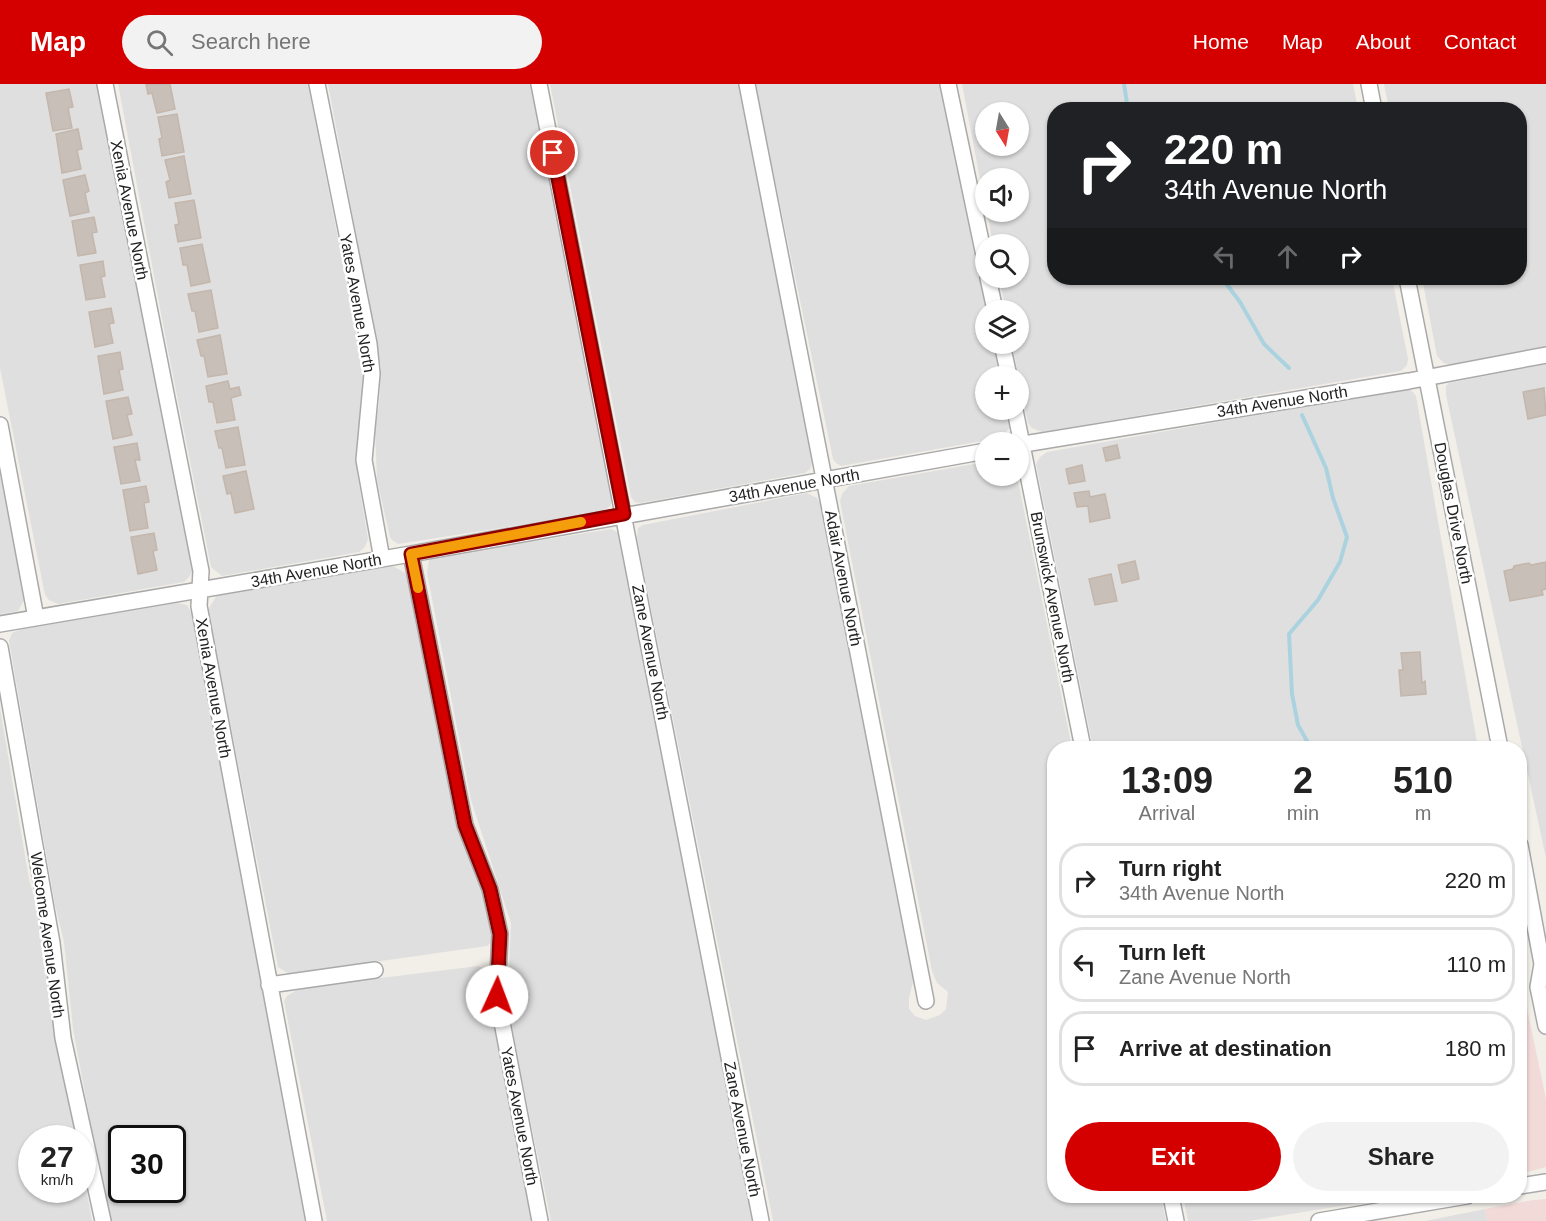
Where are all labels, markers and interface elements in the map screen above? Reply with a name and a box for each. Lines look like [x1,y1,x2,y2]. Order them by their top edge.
search box [122,15,542,69]
text: Map [30,26,86,57]
icon: search [143,26,176,59]
text: Search here [191,29,311,54]
text: Home [1193,30,1249,53]
text: Map [1282,30,1323,53]
text: About [1356,30,1411,53]
text: Contact [1444,30,1516,53]
north arrow [975,102,1029,156]
map controls [975,102,1029,486]
icon: right [1065,126,1143,204]
text: 220 m [1164,126,1283,173]
pin [527,127,578,178]
icon: arrive [536,136,569,169]
street label: Xenia Avenue North [108,139,151,281]
button: sound [975,168,1029,222]
text: 34th Avenue North [1164,175,1387,205]
street label: Yates Avenue North [337,232,378,374]
button: search [975,234,1029,288]
icon: left [1208,240,1241,273]
icon: ahead [1271,240,1304,273]
icon: right [1334,240,1367,273]
button: layers [975,300,1029,354]
button: + [975,366,1029,420]
street label: 34th Avenue North [1215,383,1349,420]
button: − [975,432,1029,486]
street label: Douglas Drive North [1431,441,1476,585]
street label: 34th Avenue North [727,466,861,505]
street label: Adair Avenue North [822,509,865,648]
street label: Brunswick Avenue North [1028,510,1077,684]
street label: 34th Avenue North [249,551,383,590]
street label: Zane Avenue North [629,583,672,721]
street label: Xenia Avenue North [193,617,234,759]
text: 13:09 [1121,760,1213,801]
text: 2 [1293,760,1313,801]
text: 510 [1393,760,1453,801]
text: Arrival [1139,802,1195,824]
text: min [1287,802,1319,824]
text: m [1415,802,1431,824]
street label: Welcome Avenue North [27,851,68,1019]
text: Turn right [1119,856,1221,881]
icon: right [1068,864,1101,897]
text: 220 m [1445,868,1506,893]
text: 34th Avenue North [1119,882,1284,904]
text: Turn left [1119,940,1205,965]
icon: left [1068,948,1101,981]
text: 110 m [1446,952,1506,977]
position arrow [465,964,529,1028]
text: Zane Avenue North [1119,966,1291,988]
icon: arrive [1068,1032,1101,1065]
text: Arrive at destination [1119,1036,1332,1061]
text: 180 m [1445,1036,1506,1061]
street label: Yates Avenue North [498,1045,541,1187]
street label: Zane Avenue North [721,1060,764,1198]
button: Exit [1065,1122,1281,1191]
button: Share [1293,1122,1509,1191]
speed limit sign: 30 [108,1125,186,1203]
text: 27 [40,1140,74,1173]
text: km/h [41,1171,73,1188]

